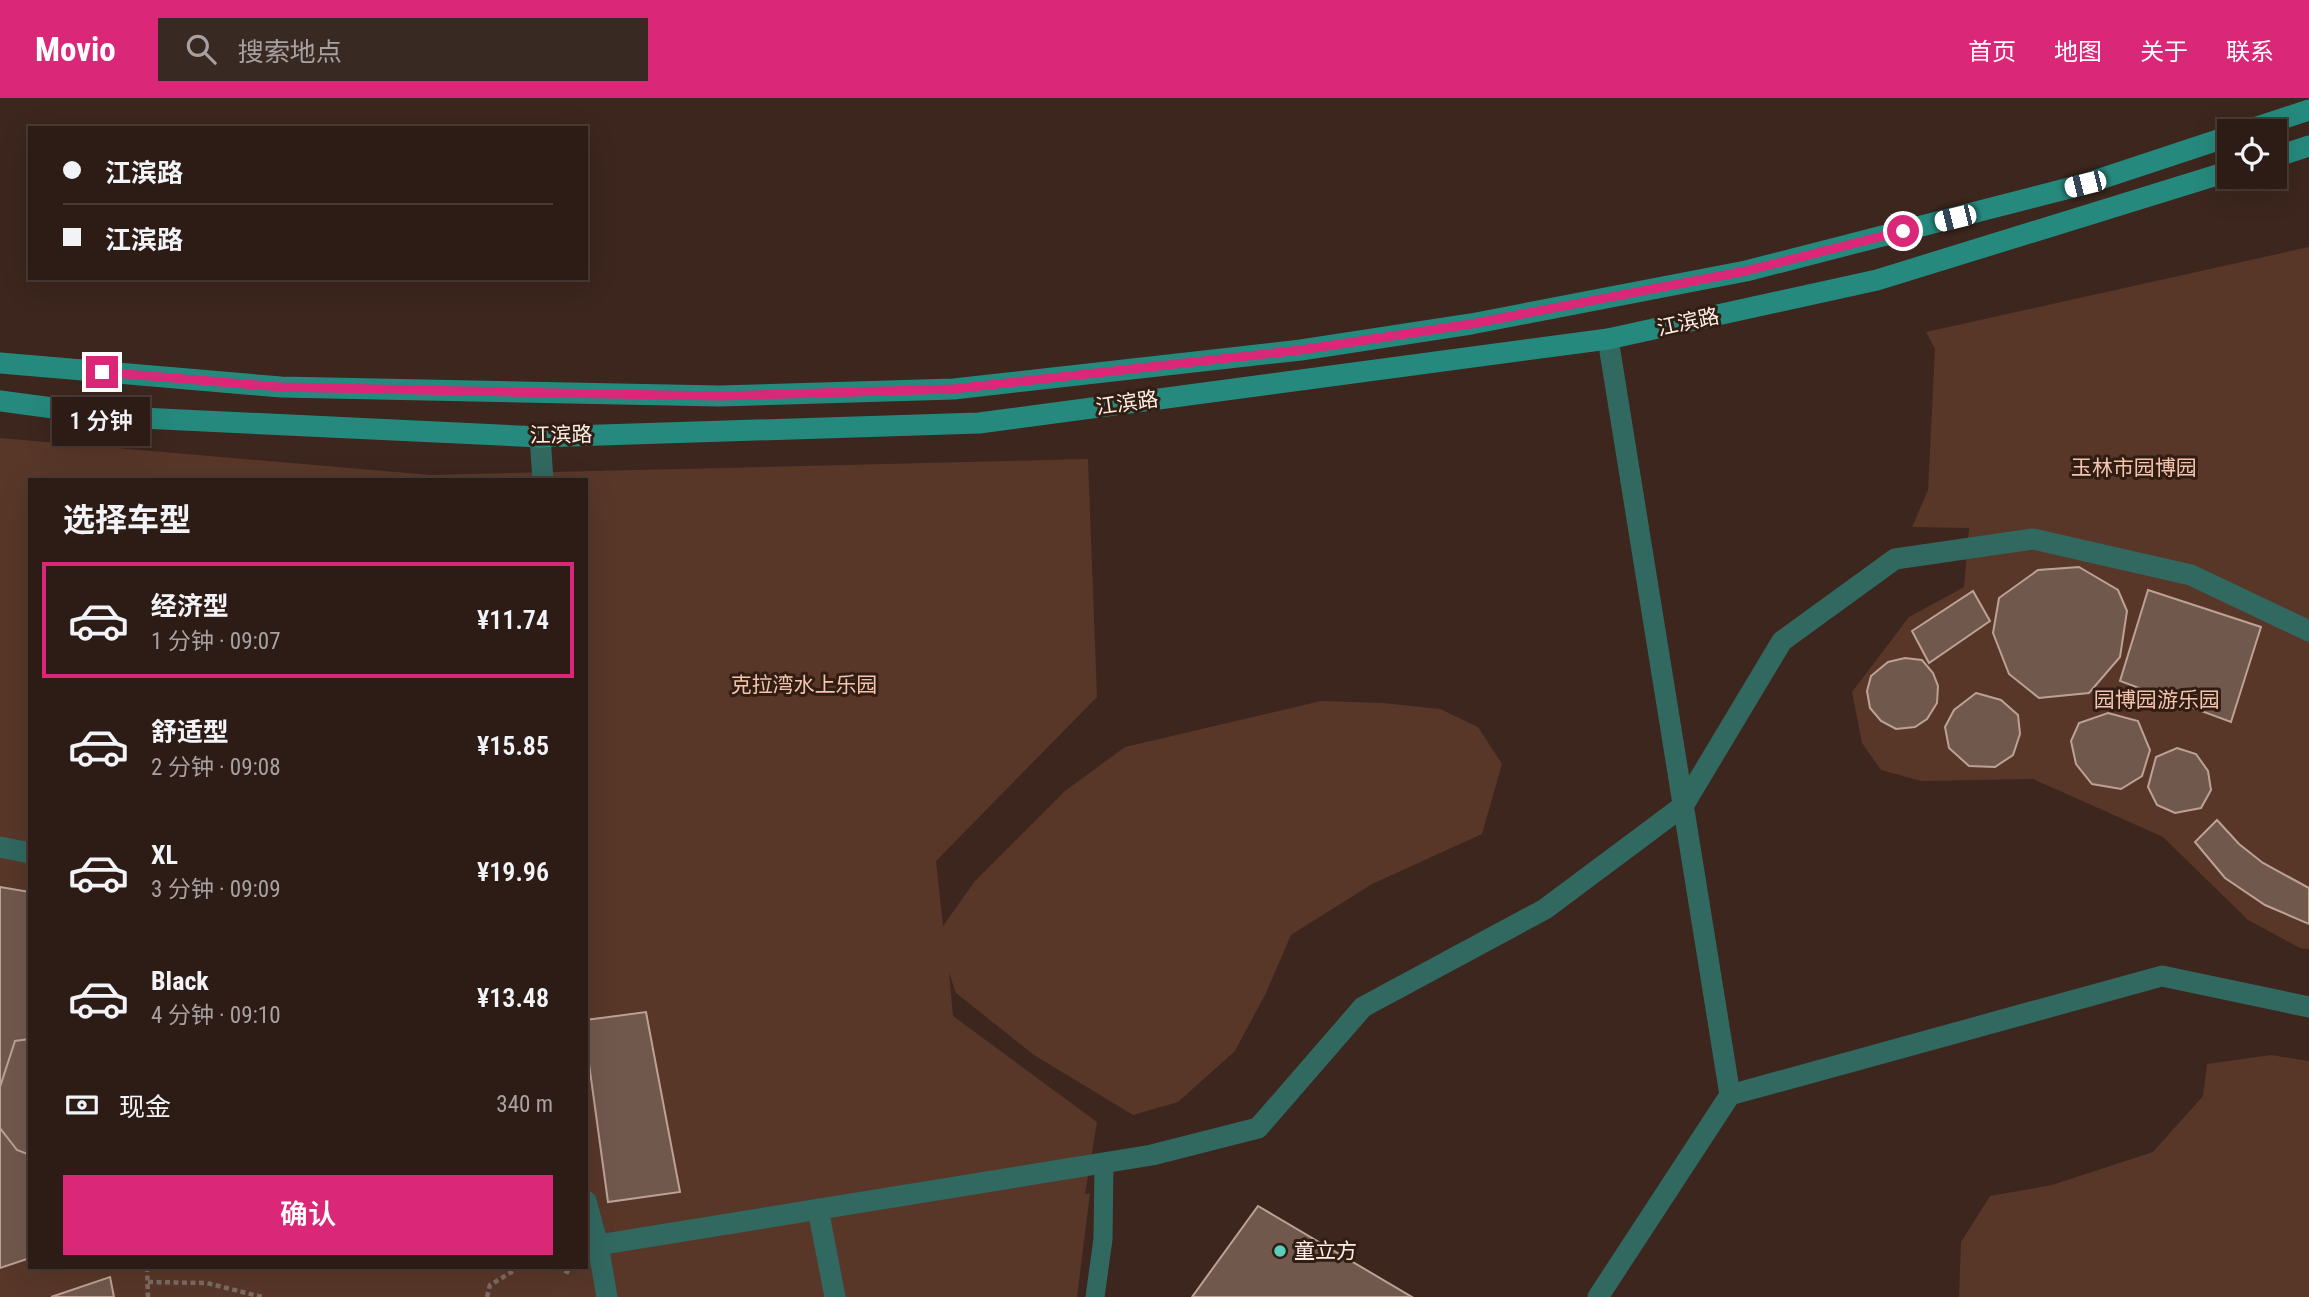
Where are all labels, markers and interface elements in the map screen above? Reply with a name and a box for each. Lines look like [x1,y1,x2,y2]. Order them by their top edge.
search box [158,18,648,81]
text: Movio [35,30,116,69]
icon: search [182,30,220,68]
text: 搜索地点 [238,37,342,67]
text: 首页 [1968,38,2016,66]
text: 地图 [2054,38,2102,66]
text: 关于 [2140,38,2188,66]
text: 联系 [2226,38,2274,66]
map controls [2217,119,2287,189]
button: locate [2217,119,2287,189]
text: 江滨路 [105,158,183,188]
car [2063,169,2108,199]
car [1933,203,1978,233]
route start [1887,215,1919,247]
text: 江滨路 [105,225,183,255]
street label: 江滨路 [1655,304,1721,340]
route end [86,356,118,388]
street label: 江滨路 [1094,387,1160,419]
callout: 1 分钟 [53,396,151,446]
text: 1 分钟 [70,408,132,435]
street label: 江滨路 [529,422,593,448]
park label: 玉林市园博园 [2071,456,2197,480]
text: 选择车型 [63,501,191,539]
icon: car [67,589,130,652]
text: 经济型 [151,591,229,621]
text: ¥11.74 [477,605,549,635]
text: 1 分钟 · 09:07 [151,628,281,655]
park label: 克拉湾水上乐园 [731,673,878,697]
park label: 园博园游乐园 [2094,688,2220,712]
icon: car [67,715,130,778]
text: 舒适型 [151,717,229,747]
text: ¥15.85 [477,731,549,761]
text: 2 分钟 · 09:08 [151,754,281,781]
text: XL [151,840,178,870]
icon: car [67,841,130,904]
text: ¥19.96 [477,857,549,887]
text: 3 分钟 · 09:09 [151,876,281,903]
text: Black [151,966,209,996]
icon: car [67,967,130,1030]
text: ¥13.48 [477,983,549,1013]
text: 4 分钟 · 09:10 [151,1002,281,1029]
icon: cash [63,1086,101,1124]
text: 340 m [496,1091,553,1118]
text: 现金 [119,1092,171,1122]
button: 确认 [63,1175,553,1255]
place label: 童立方 [1294,1239,1357,1263]
marker: 童立方 [1272,1243,1288,1259]

